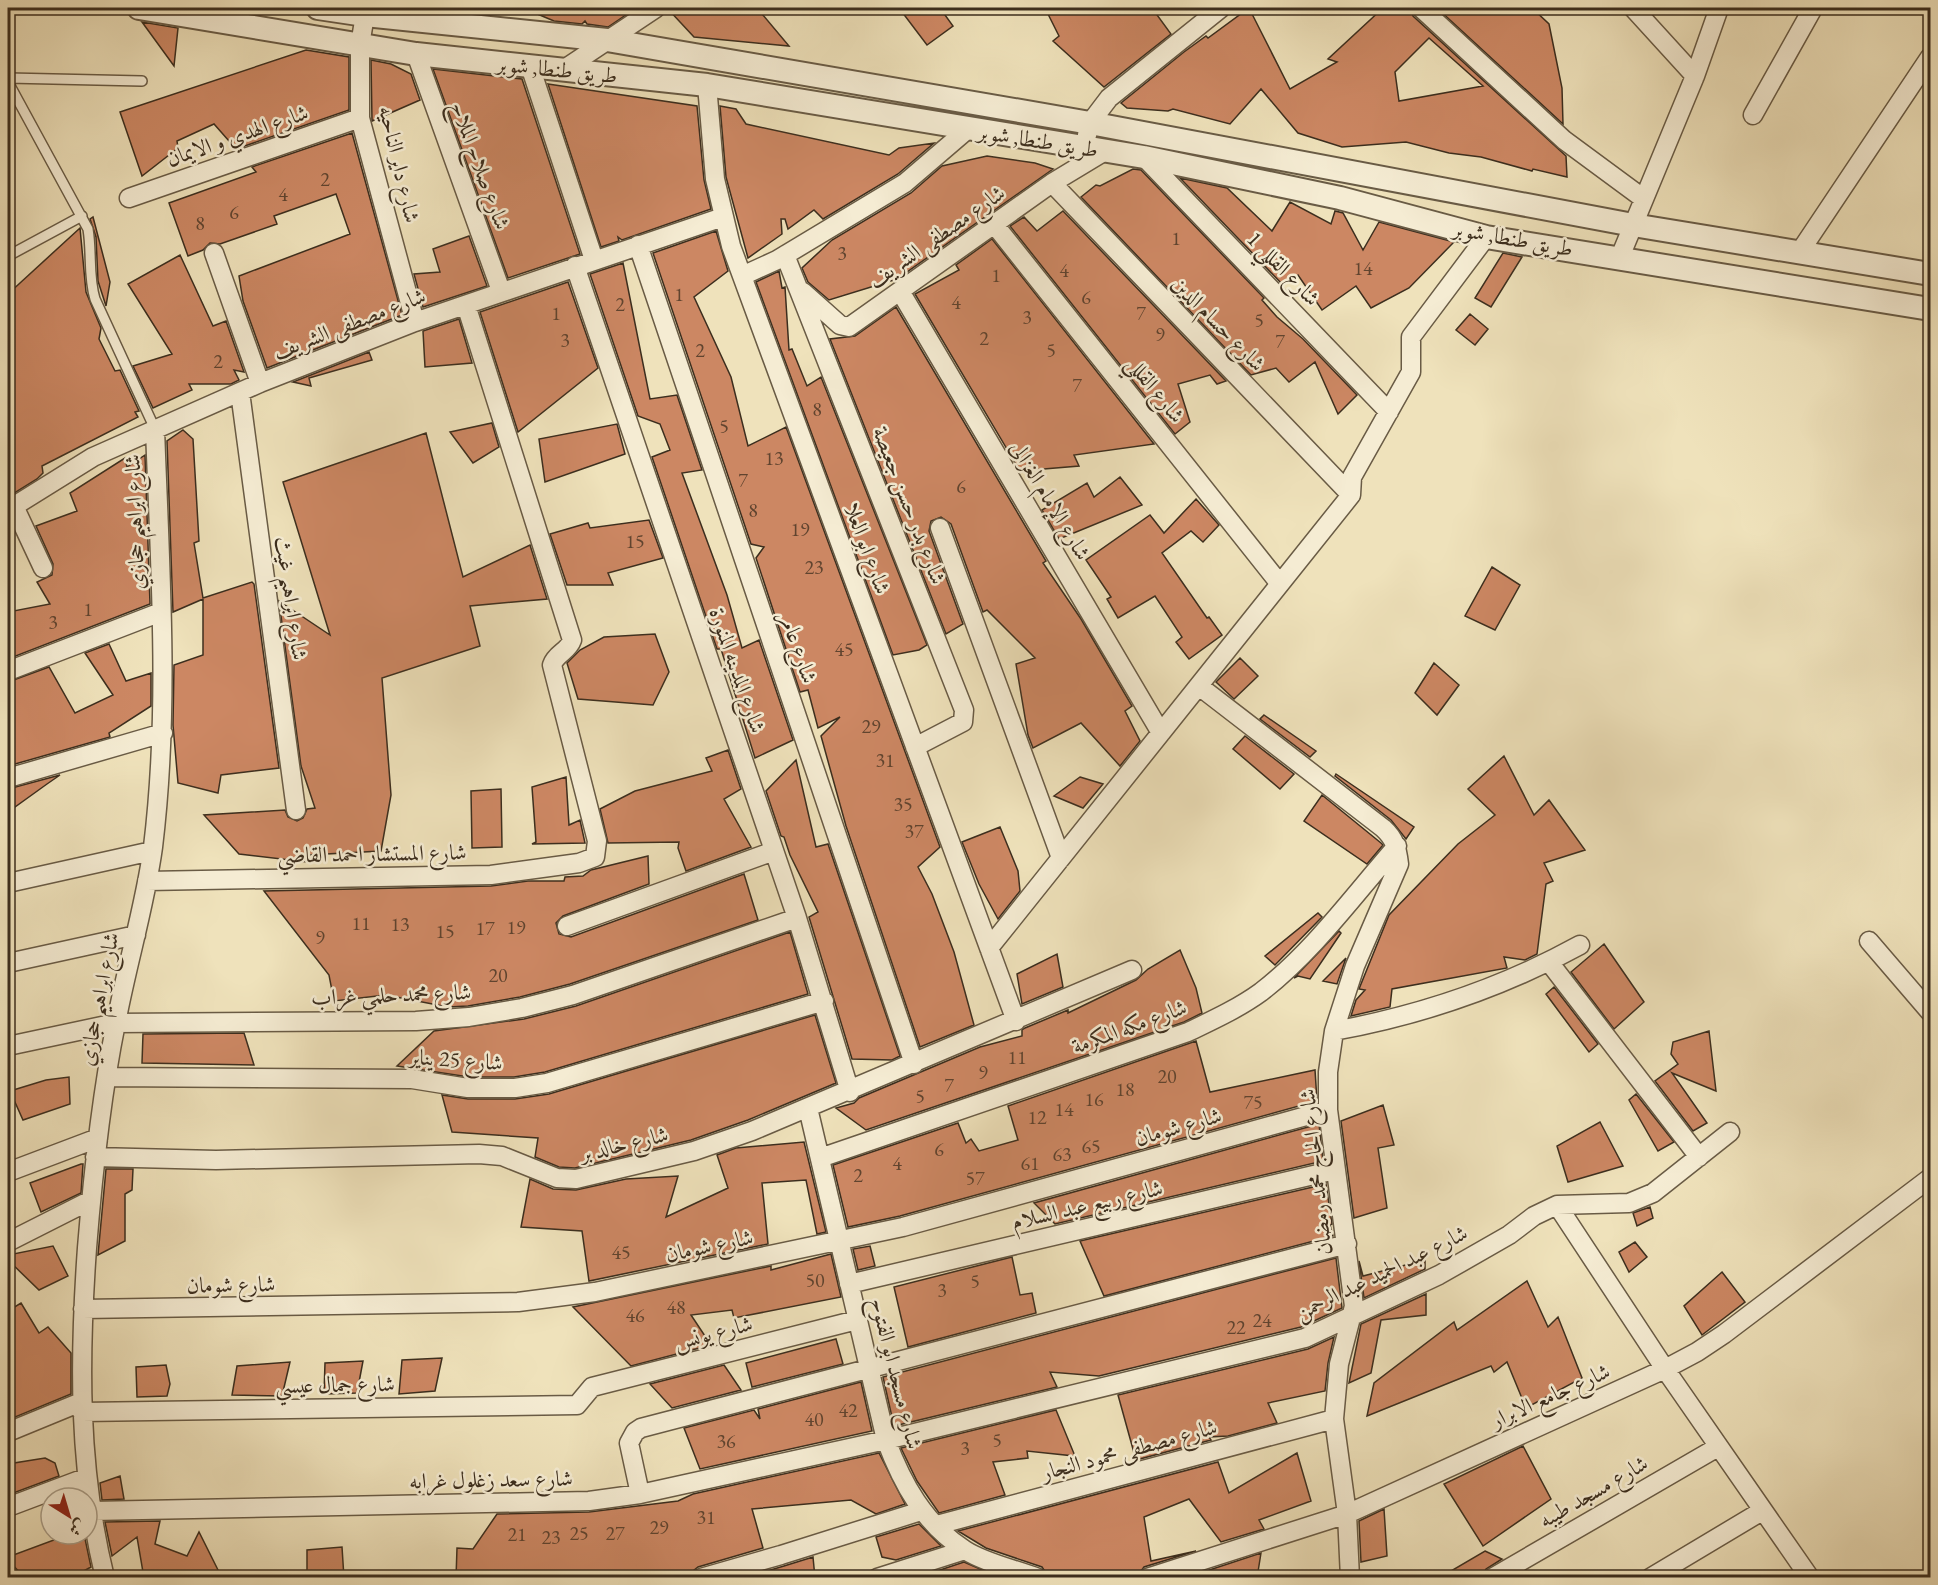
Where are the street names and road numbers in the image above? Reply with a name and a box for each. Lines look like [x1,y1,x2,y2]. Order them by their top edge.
street label: طريق طنطا, شوبر [493,49,619,90]
street label: شارع صلاح الملاح [439,97,517,235]
street label: شارع الهدي و الايمان [162,98,313,177]
street label: شارع داير الناحيه [368,103,427,226]
street label: طريق طنطا, شوبر [974,116,1100,164]
street label: شارع مصطفى الشريف [862,178,1013,298]
street label: طريق طنطا, شوبر [1449,213,1575,263]
street label: شارع القللي 1 [1236,225,1327,317]
street label: شارع حسام الدين [1162,269,1272,381]
street label: شارع مصطفى الشريف [269,281,431,370]
street label: شارع القللي [1114,350,1192,433]
street label: شارع بدر حسن جعيصة [862,422,953,590]
street label: شارع الإمام الغزالى [999,435,1098,568]
street label: شارع ابراهيم حجازي [118,454,158,590]
street label: شارع ابو العلا [834,498,897,599]
street label: شارع ابراهيم غيث [262,534,315,663]
street label: شارع المدينه المنورة [699,604,773,738]
street label: شارع عامر [769,607,824,688]
street label: شارع المستشار احمد القاضي [277,837,467,876]
street label: شارع ابراهيم حجازي [71,930,133,1070]
street label: شارع محمد حلمي غراب [310,977,472,1018]
street label: شارع مكه المكرمة [1068,992,1192,1064]
street label: شارع 25 يناير [406,1042,504,1081]
street label: شارع الحاج محمد رمضان [1292,1087,1344,1256]
street label: شارع شومان [1131,1100,1226,1157]
street label: شارع خالد بر [575,1119,672,1172]
street label: شارع ربيع عبد السلام [1009,1173,1167,1241]
street label: شارع عبد الحميد عبد الرحمن [1290,1218,1474,1330]
street label: شارع شومان [663,1222,756,1273]
street label: شارع شومان [186,1269,276,1304]
street label: شارع مسجد ابو الفتوح [859,1294,929,1453]
street label: شارع يونس [671,1309,757,1360]
street label: شارع جامع الابرار [1484,1356,1616,1440]
street label: شارع جمال عيسي [275,1369,395,1406]
street label: شارع مصطفى محمود النجار [1036,1412,1221,1491]
street label: شارع مسجد طيبه [1533,1448,1655,1538]
street label: شارع سعد زغلول غرابه [409,1464,573,1499]

